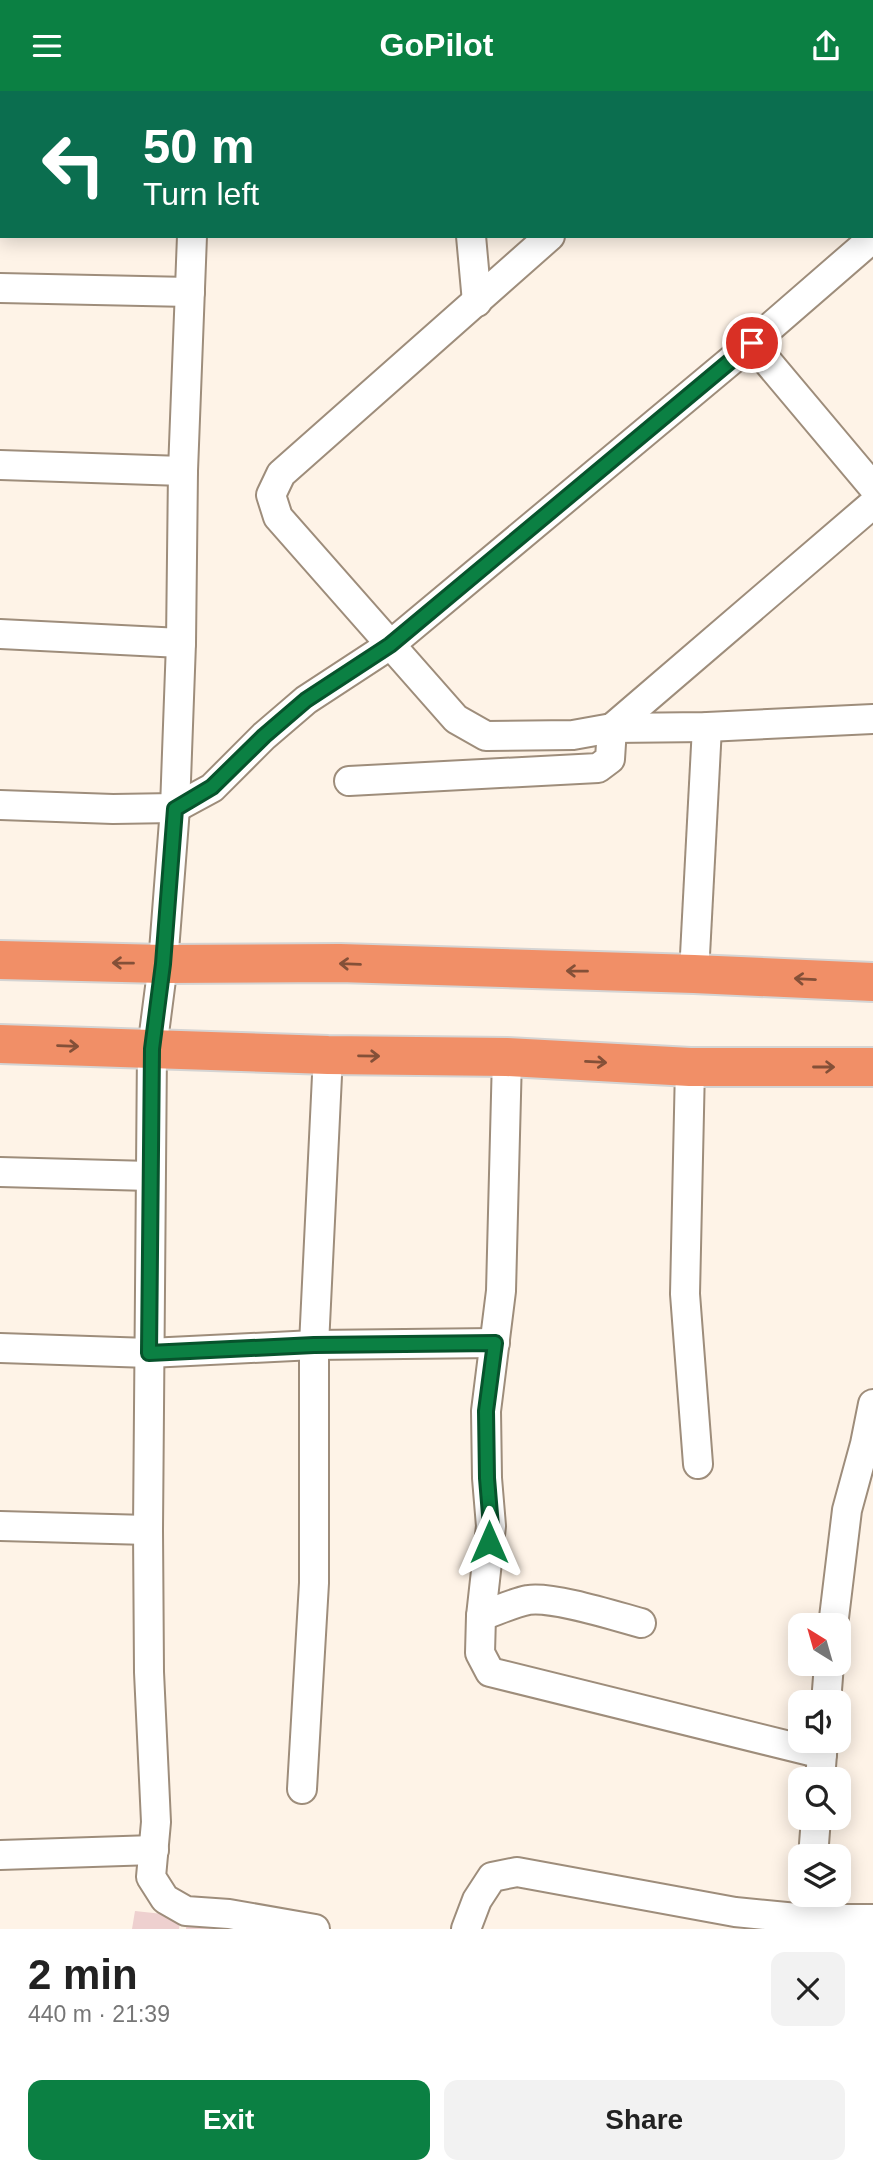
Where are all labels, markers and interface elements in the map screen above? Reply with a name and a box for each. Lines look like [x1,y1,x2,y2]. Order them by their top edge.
icon: menu [28,27,66,65]
text: GoPilot [380,27,493,63]
icon: share [807,27,845,65]
icon: left [28,119,119,210]
text: 50 m [143,119,255,173]
text: Turn left [143,176,259,212]
pin [722,313,782,373]
icon: arrive [733,324,771,362]
one-way arrow [111,957,134,970]
one-way arrow [339,957,362,970]
one-way arrow [566,964,589,977]
one-way arrow [794,972,817,985]
one-way arrow [56,1040,79,1053]
one-way arrow [357,1049,380,1063]
one-way arrow [585,1055,608,1068]
one-way arrow [812,1060,835,1074]
position arrow [452,1505,526,1579]
north arrow [788,1613,850,1677]
map controls [788,1613,851,1907]
button: sound [788,1690,851,1753]
button: search [788,1767,851,1830]
button: layers [788,1844,851,1907]
text: 2 min [28,1951,138,1998]
button: close [771,1952,845,2026]
text: 440 m · 21:39 [28,2001,170,2027]
button: Exit [28,2080,430,2160]
button: Share [444,2080,845,2160]

